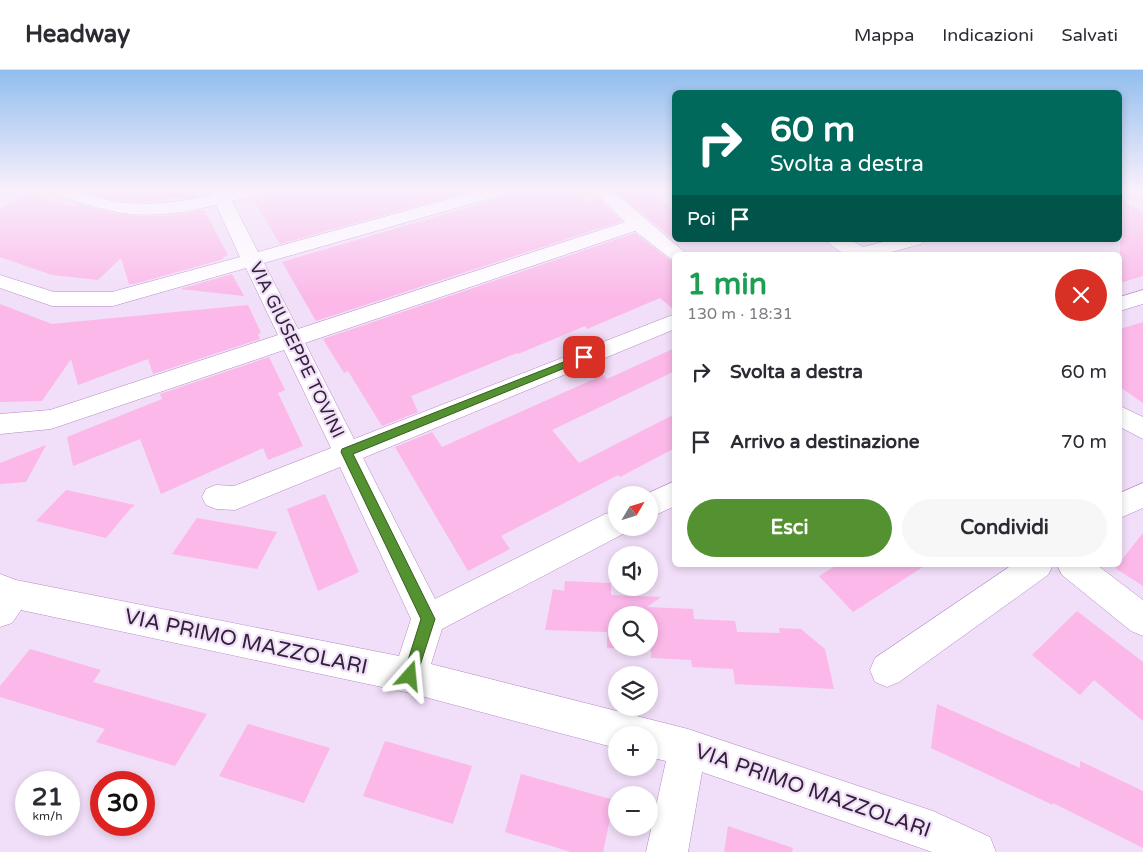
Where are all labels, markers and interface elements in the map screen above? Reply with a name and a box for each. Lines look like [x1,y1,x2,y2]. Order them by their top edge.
text: Headway [25,20,130,49]
text: Mappa [854,24,914,46]
text: Indicazioni [942,24,1034,46]
text: Salvati [1062,24,1118,46]
text: 60 m [770,109,855,151]
icon: right [687,110,752,175]
text: Svolta a destra [770,151,924,177]
icon: arrive [726,205,754,233]
text: Poi [687,208,716,230]
street label: VIA GIUSEPPE TOVINI [245,258,349,442]
text: 1 min [687,266,767,303]
button: close [1055,269,1107,321]
text: 130 m · 18:31 [687,304,793,324]
pin [563,336,605,378]
icon: arrive [570,343,598,371]
icon: right [687,358,715,386]
text: Svolta a destra [730,361,863,383]
text: 60 m [1061,361,1107,383]
icon: arrive [687,428,715,456]
text: Arrivo a destinazione [730,431,920,453]
text: 70 m [1061,431,1107,453]
north arrow [608,486,658,536]
map controls [608,486,658,836]
button: Esci [687,499,892,557]
button: Condividi [902,499,1107,557]
button: sound [608,546,658,596]
street label: VIA PRIMO MAZZOLARI [122,604,370,680]
button: search [608,606,658,656]
position arrow [383,649,435,701]
button: layers [608,666,658,716]
button: + [608,726,658,776]
street label: VIA PRIMO MAZZOLARI [692,739,934,843]
speed limit sign: 30 [90,771,155,836]
text: 21 [32,782,63,812]
button: − [608,786,658,836]
text: km/h [32,809,63,823]

